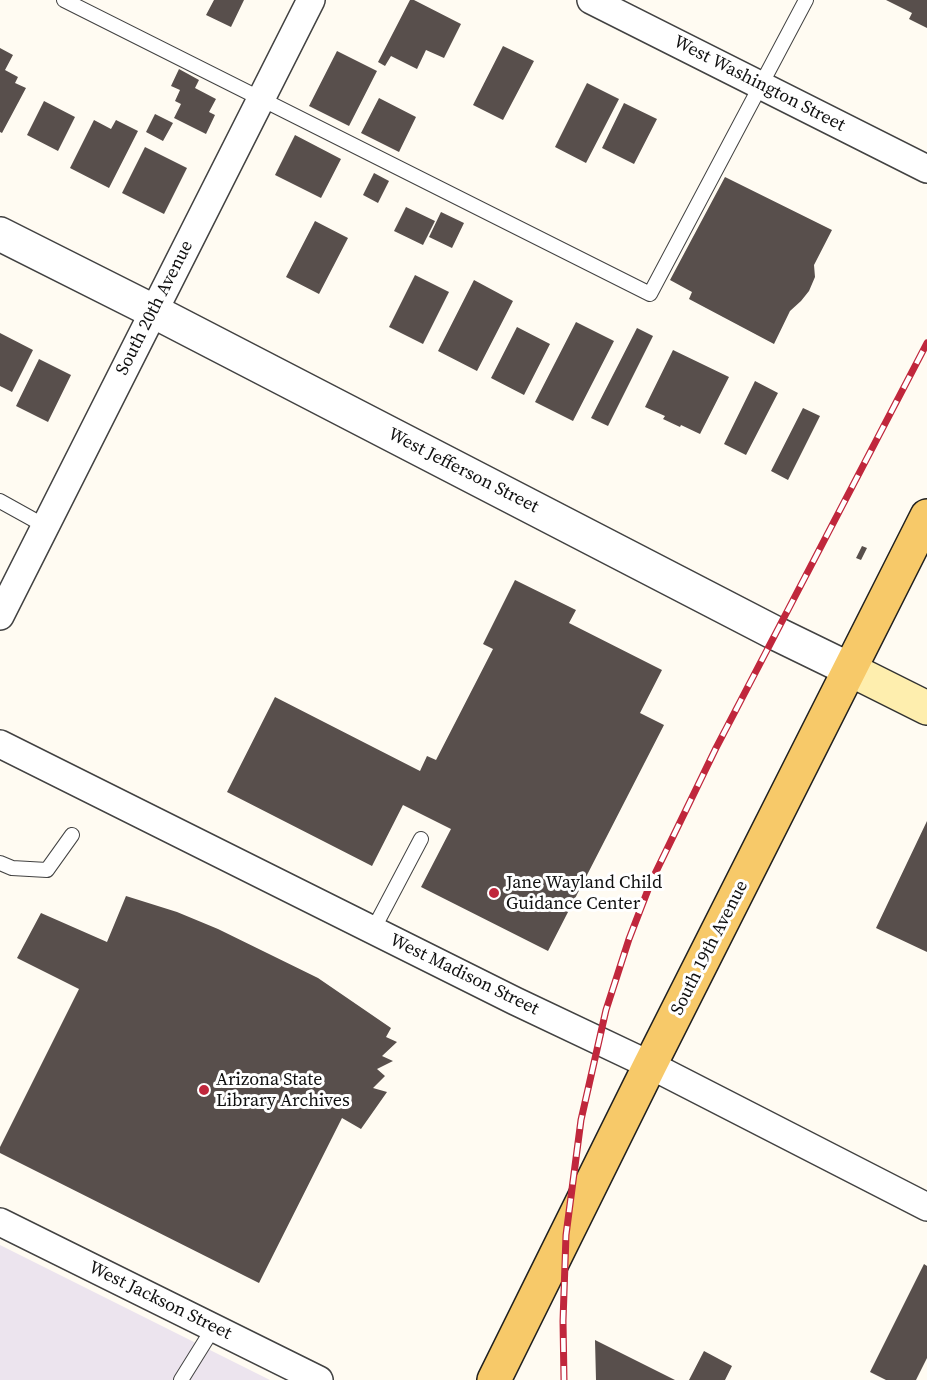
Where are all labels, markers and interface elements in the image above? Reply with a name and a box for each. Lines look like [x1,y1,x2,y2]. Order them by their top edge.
street label: West Washington Street [670,31,848,137]
street label: South 20th Avenue [112,237,198,379]
street label: West Jefferson Street [384,424,542,518]
place label: Jane Wayland Child Guidance Center [506,872,662,914]
street label: South 19th Avenue [667,877,753,1019]
marker: Jane Wayland Child Guidance Center [487,886,501,900]
street label: West Madison Street [386,930,542,1020]
place label: Arizona State Library Archives [216,1069,350,1112]
marker: Arizona State Library Archives [197,1083,211,1097]
street label: West Jackson Street [85,1257,235,1345]

